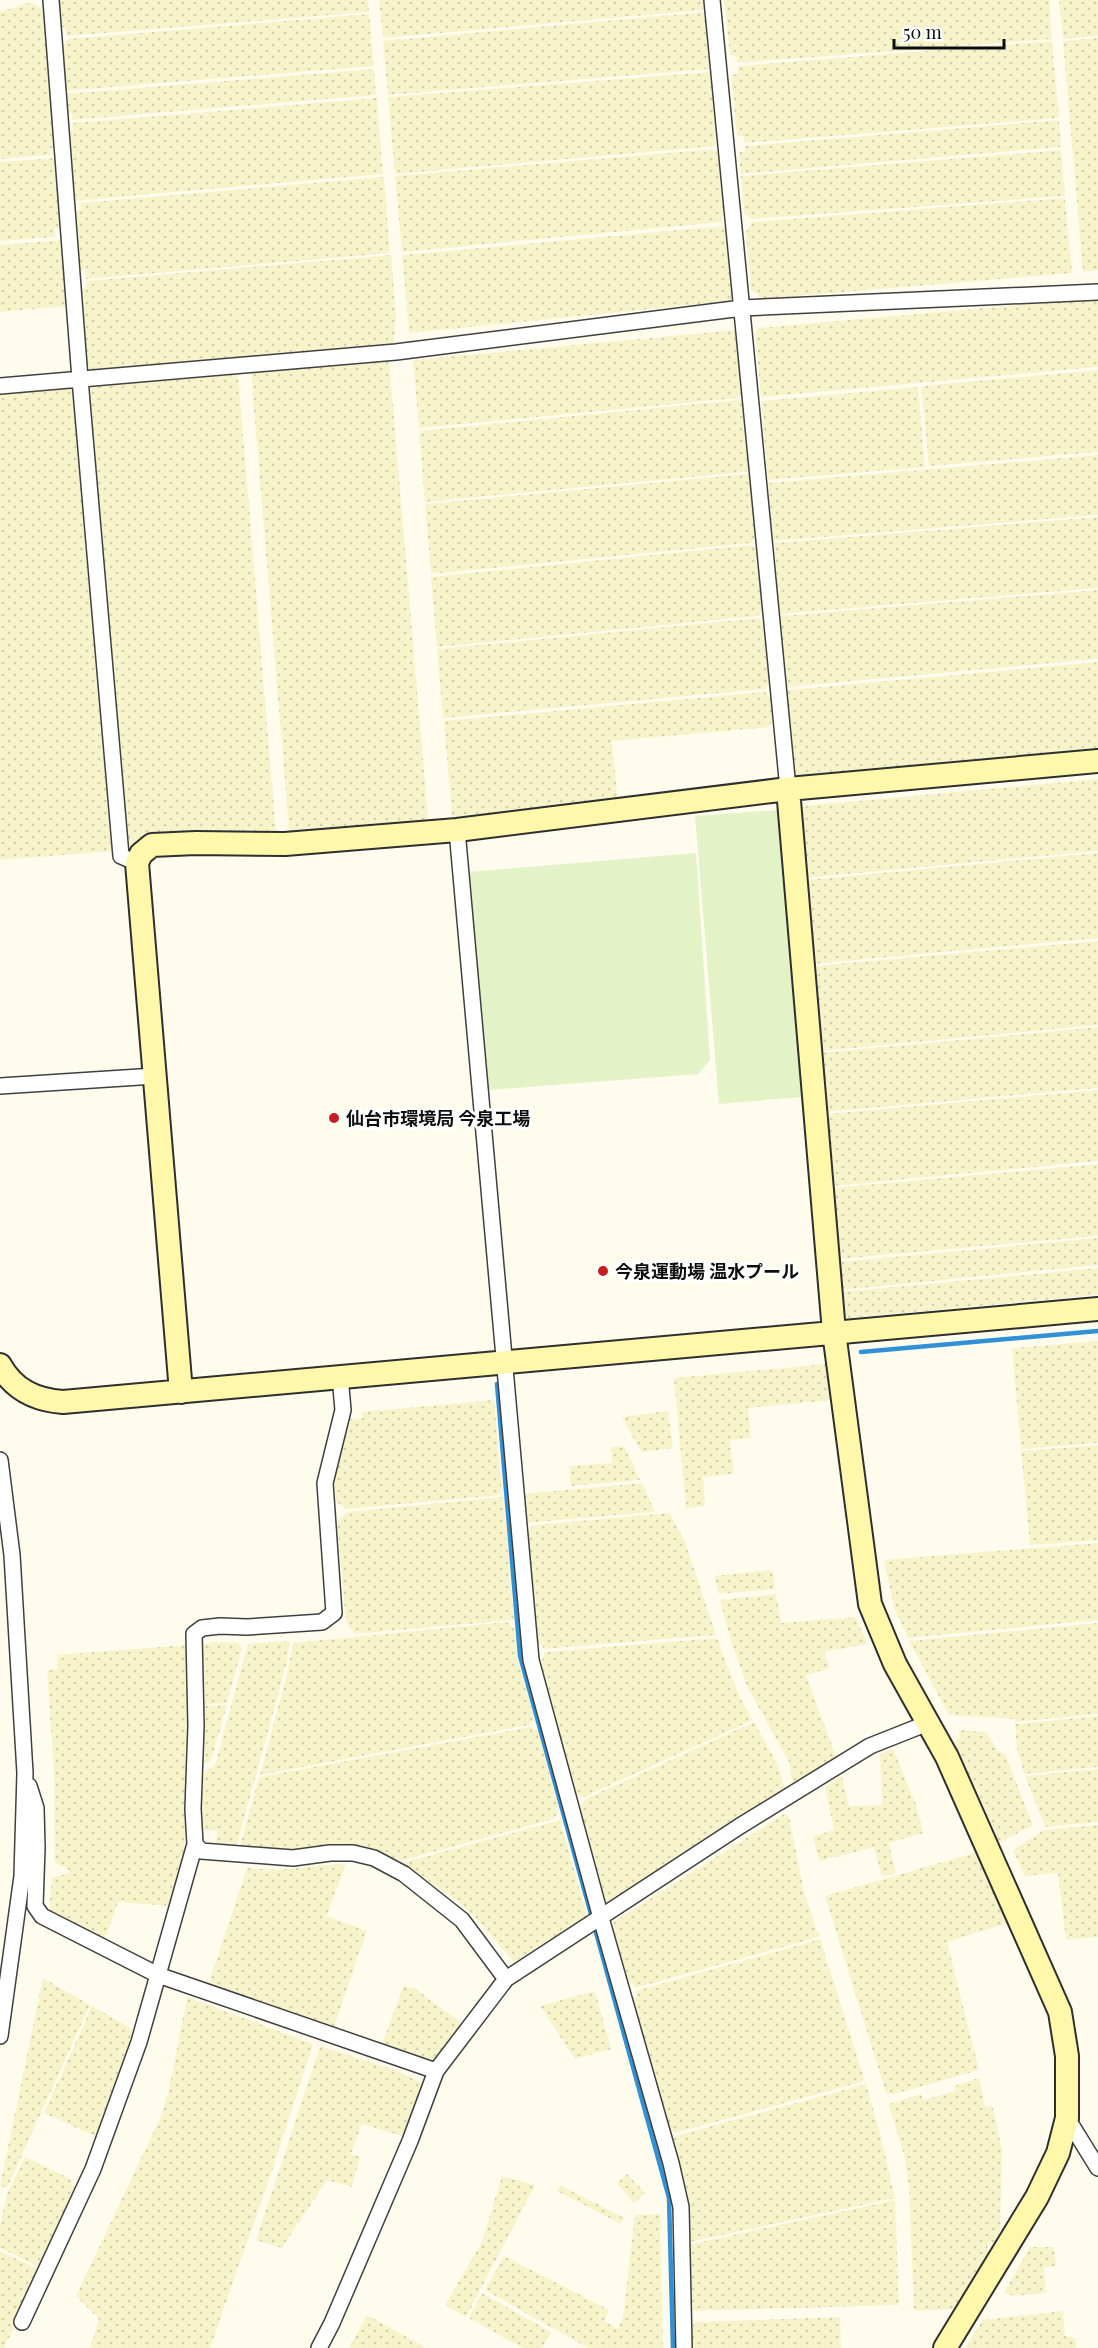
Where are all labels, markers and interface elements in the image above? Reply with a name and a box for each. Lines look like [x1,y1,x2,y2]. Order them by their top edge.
scale bar [894,12,1004,50]
text: 50 m [903,20,942,44]
place label: 仙台市環境局 今泉工場 [346,1106,530,1130]
marker: 仙台市環境局 今泉工場 [327,1111,341,1125]
place label: 今泉運動場 温水プール [615,1259,799,1283]
marker: 今泉運動場 温水プール [596,1264,610,1278]

